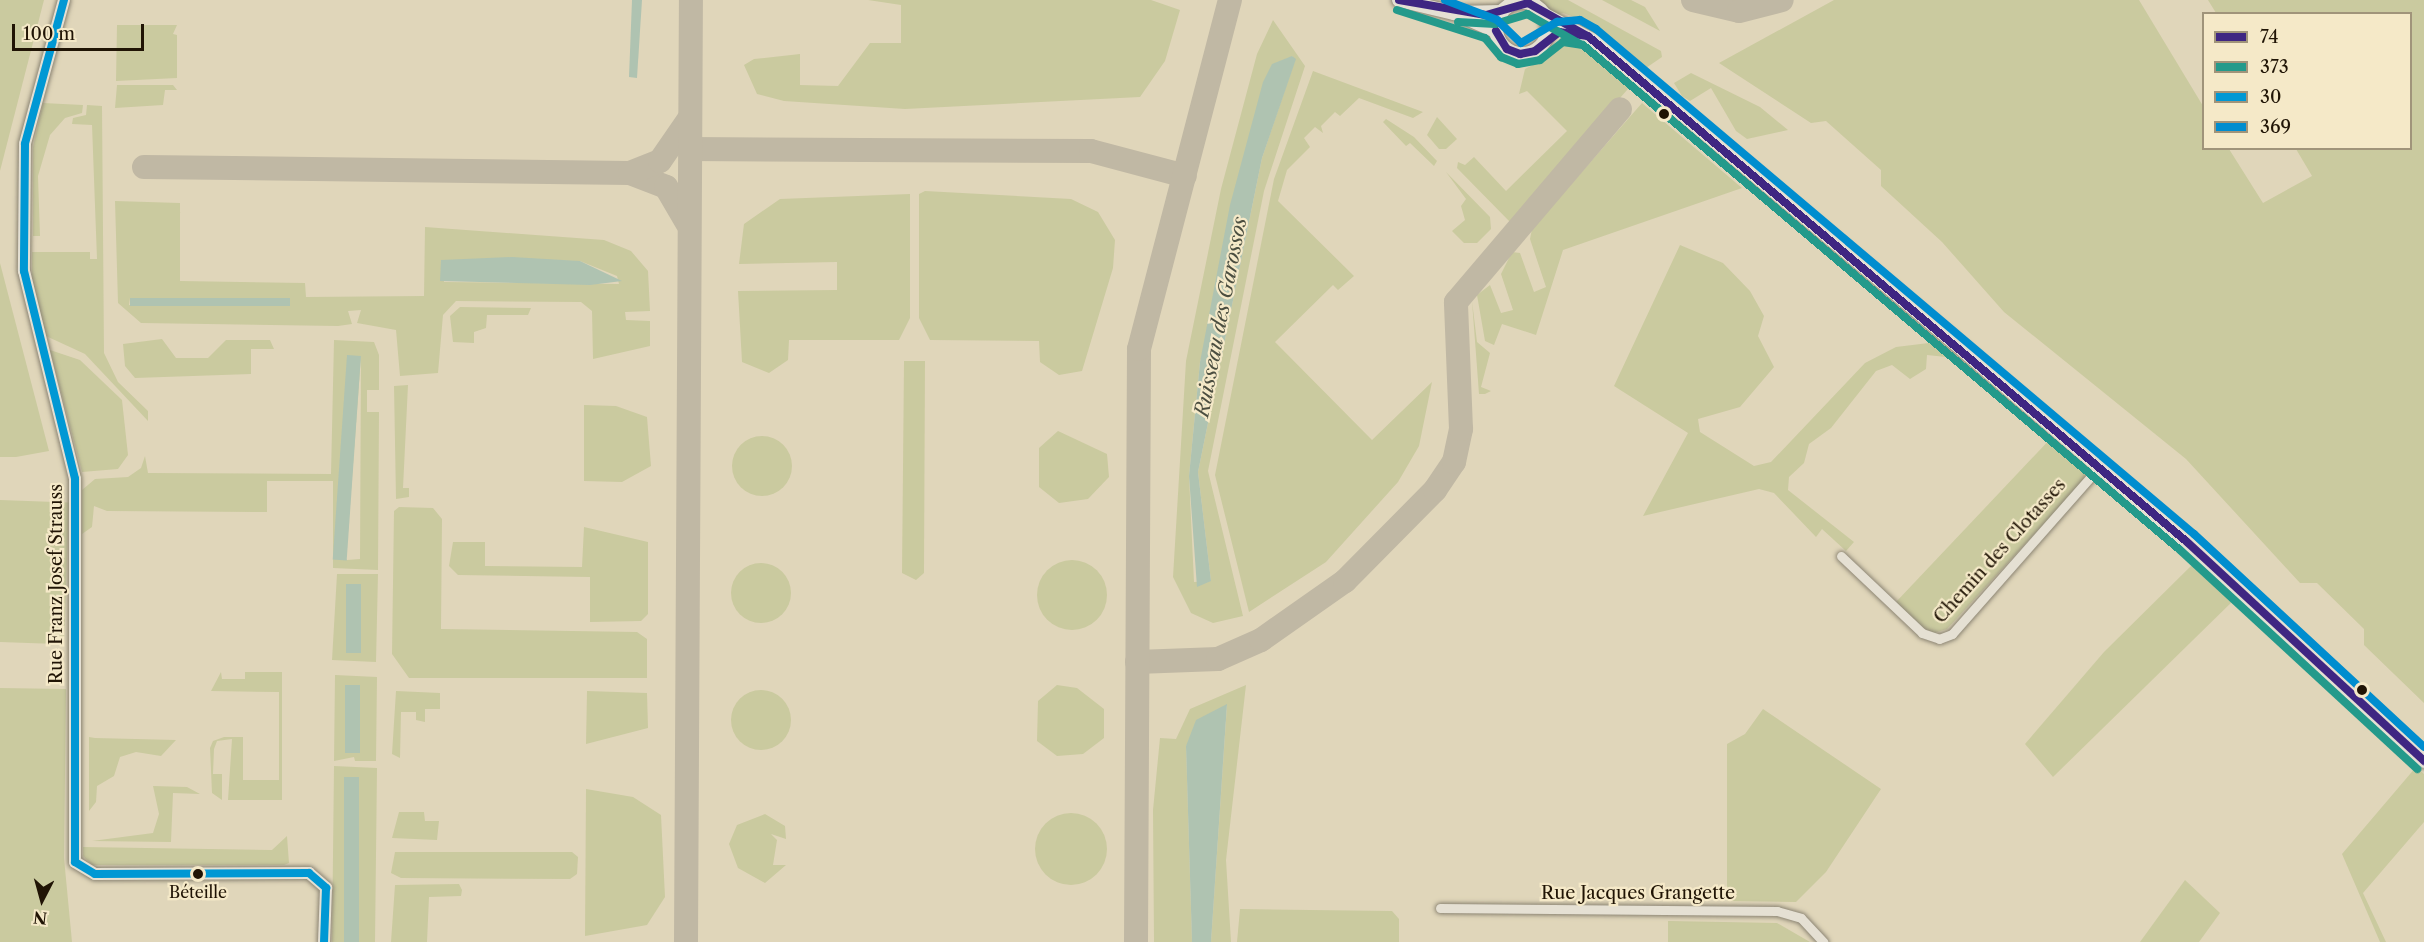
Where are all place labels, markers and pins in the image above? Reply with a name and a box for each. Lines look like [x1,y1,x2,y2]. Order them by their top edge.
unlabelled marker [1658,108,1670,120]
unlabelled marker [2356,684,2368,696]
marker: Béteille [192,868,204,880]
place label: Béteille [169,882,227,902]

